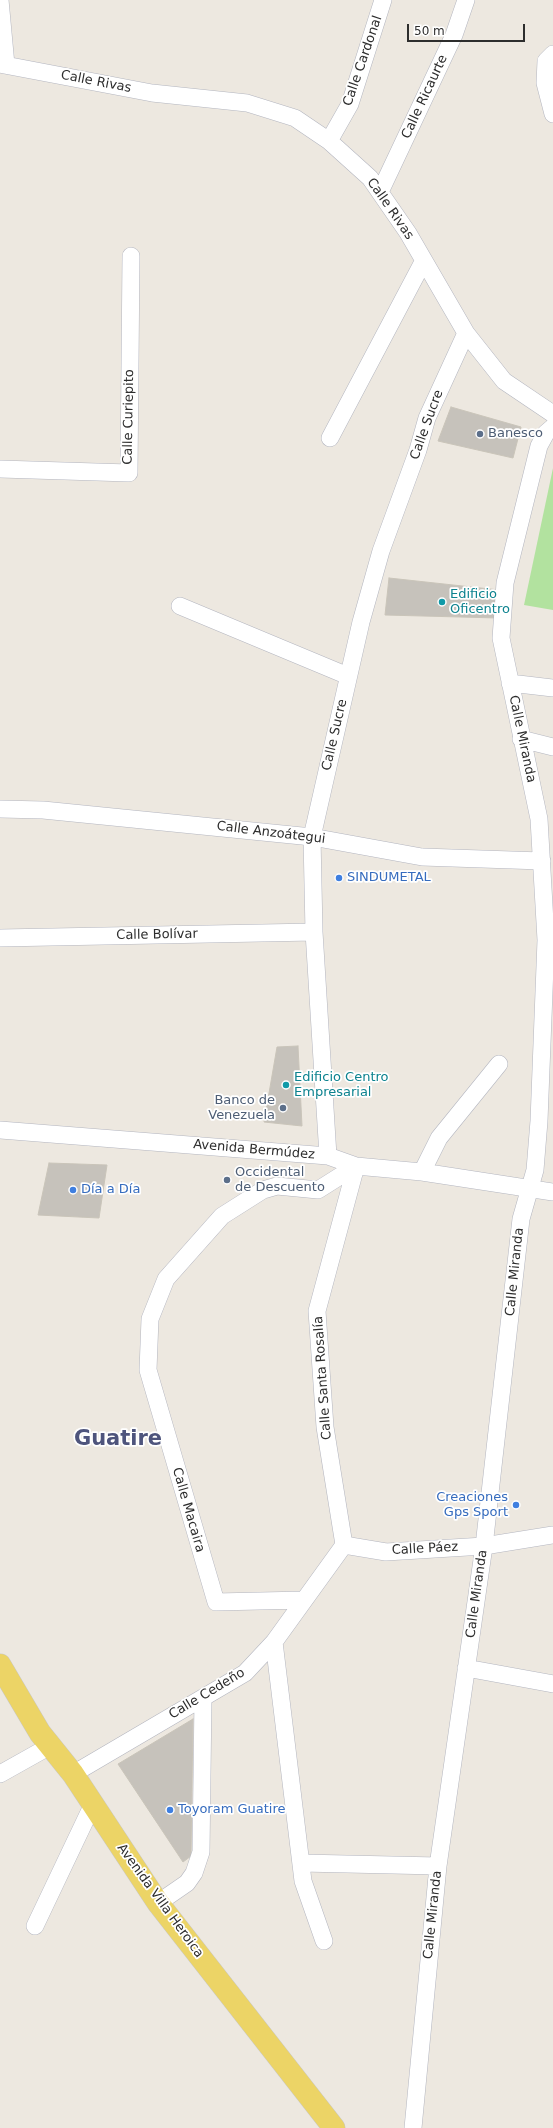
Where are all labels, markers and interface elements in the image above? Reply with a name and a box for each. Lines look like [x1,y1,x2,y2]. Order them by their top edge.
street label: Calle Cardonal [340,14,386,108]
scale bar [409,16,527,42]
text: 50 m [414,24,445,38]
street label: Calle Ricaurte [399,53,451,141]
street label: Calle Rivas [59,68,133,96]
street label: Calle Rivas [363,175,417,243]
street label: Calle Curiepito [120,369,138,465]
street label: Calle Sucre [407,388,447,462]
place label: Banesco [488,426,543,442]
marker: Banesco [475,429,485,439]
place label: Edificio Oficentro [450,587,510,618]
marker: Edificio Oficentro [437,597,447,607]
street label: Calle Miranda [505,694,539,784]
street label: Calle Sucre [319,698,351,772]
street label: Calle Anzoátegui [216,819,326,847]
place label: SINDUMETAL [347,870,431,886]
marker: SINDUMETAL [334,873,344,883]
street label: Calle Bolívar [116,926,198,944]
place label: Edificio Centro Empresarial [294,1070,389,1101]
marker: Edificio Centro Empresarial [281,1080,291,1090]
place label: Banco de Venezuela [208,1093,275,1124]
marker: Banco de Venezuela [278,1103,288,1113]
street label: Avenida Bermúdez [193,1137,315,1163]
place label: Occidental de Descuento [235,1165,325,1196]
marker: Occidental de Descuento [222,1175,232,1185]
place label: Día a Día [81,1182,140,1198]
marker: Día a Día [68,1185,78,1195]
street label: Calle Miranda [503,1227,527,1317]
street label: Calle Santa Rosalía [311,1315,335,1441]
district label: Guatire [74,1427,162,1453]
street label: Calle Macaira [168,1466,208,1554]
place label: Creaciones Gps Sport [436,1490,508,1521]
marker: Creaciones Gps Sport [511,1500,521,1510]
street label: Calle Páez [391,1539,459,1559]
street label: Calle Miranda [463,1549,491,1639]
street label: Calle Cedeño [166,1665,248,1723]
place label: Toyoram Guatire [178,1802,285,1818]
marker: Toyoram Guatire [165,1805,175,1815]
street label: Avenida Villa Heroica [113,1841,207,1961]
street label: Calle Miranda [421,1870,445,1960]

